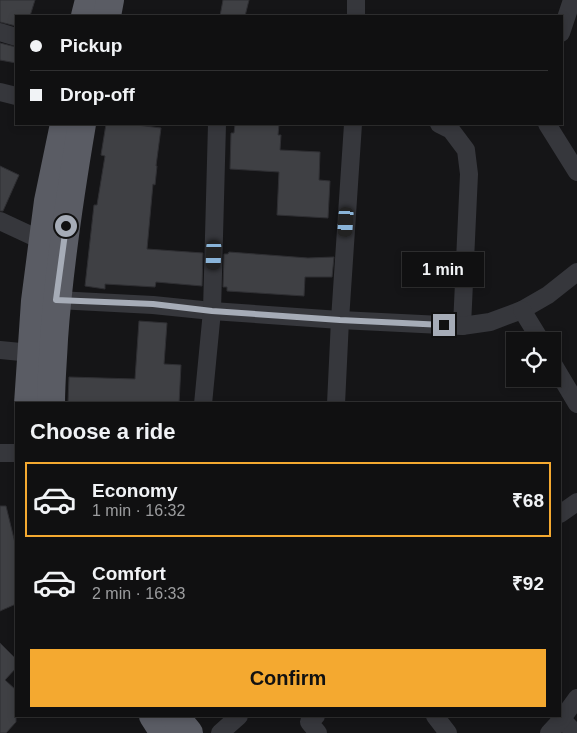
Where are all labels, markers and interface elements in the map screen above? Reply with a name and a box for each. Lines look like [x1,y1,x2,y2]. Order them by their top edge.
text: Pickup [60,35,122,56]
text: Drop-off [60,84,135,105]
car [337,207,354,237]
route start [55,215,77,237]
car [205,240,222,270]
callout: 1 min [403,252,485,288]
text: 1 min [422,261,464,278]
route end [433,314,455,336]
map controls [506,332,561,387]
button: locate [506,332,561,387]
text: Choose a ride [30,419,175,444]
icon: car [32,477,77,522]
text: Economy [92,480,178,501]
text: ₹68 [512,490,544,511]
text: 1 min · 16:32 [92,502,185,519]
icon: car [32,560,77,605]
text: Comfort [92,563,166,584]
text: ₹92 [512,573,544,594]
text: 2 min · 16:33 [92,585,185,602]
button: Confirm [30,649,546,707]

